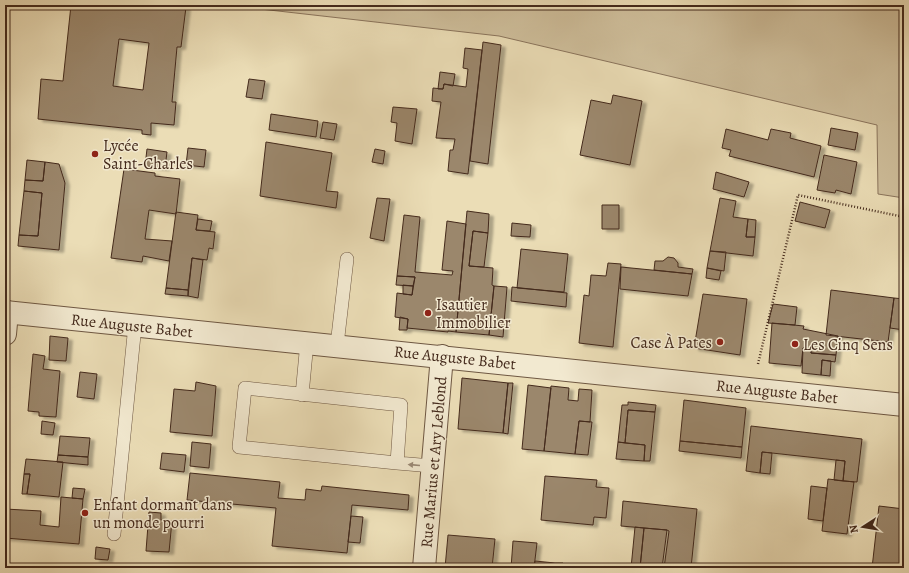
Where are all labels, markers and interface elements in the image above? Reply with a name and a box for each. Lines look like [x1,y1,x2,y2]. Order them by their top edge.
place label: Lycée Saint-Charles [103,135,193,175]
marker: Lycée Saint-Charles [90,149,100,159]
place label: Isautier Immobilier [436,294,511,334]
marker: Isautier Immobilier [423,308,433,318]
street label: Rue Auguste Babet [70,309,194,343]
place label: Case À Pates [630,332,712,354]
place label: Les Cinq Sens [803,334,893,356]
marker: Case À Pates [715,337,725,347]
marker: Les Cinq Sens [790,339,800,349]
street label: Rue Auguste Babet [393,341,517,375]
street label: Rue Marius et Ary Leblond [416,375,452,549]
street label: Rue Auguste Babet [715,375,839,409]
one-way arrow [408,461,420,468]
place label: Enfant dormant dans un monde pourri [93,494,232,534]
north arrow [843,507,883,547]
marker: Enfant dormant dans un monde pourri [80,508,90,518]
text: N [846,523,862,534]

